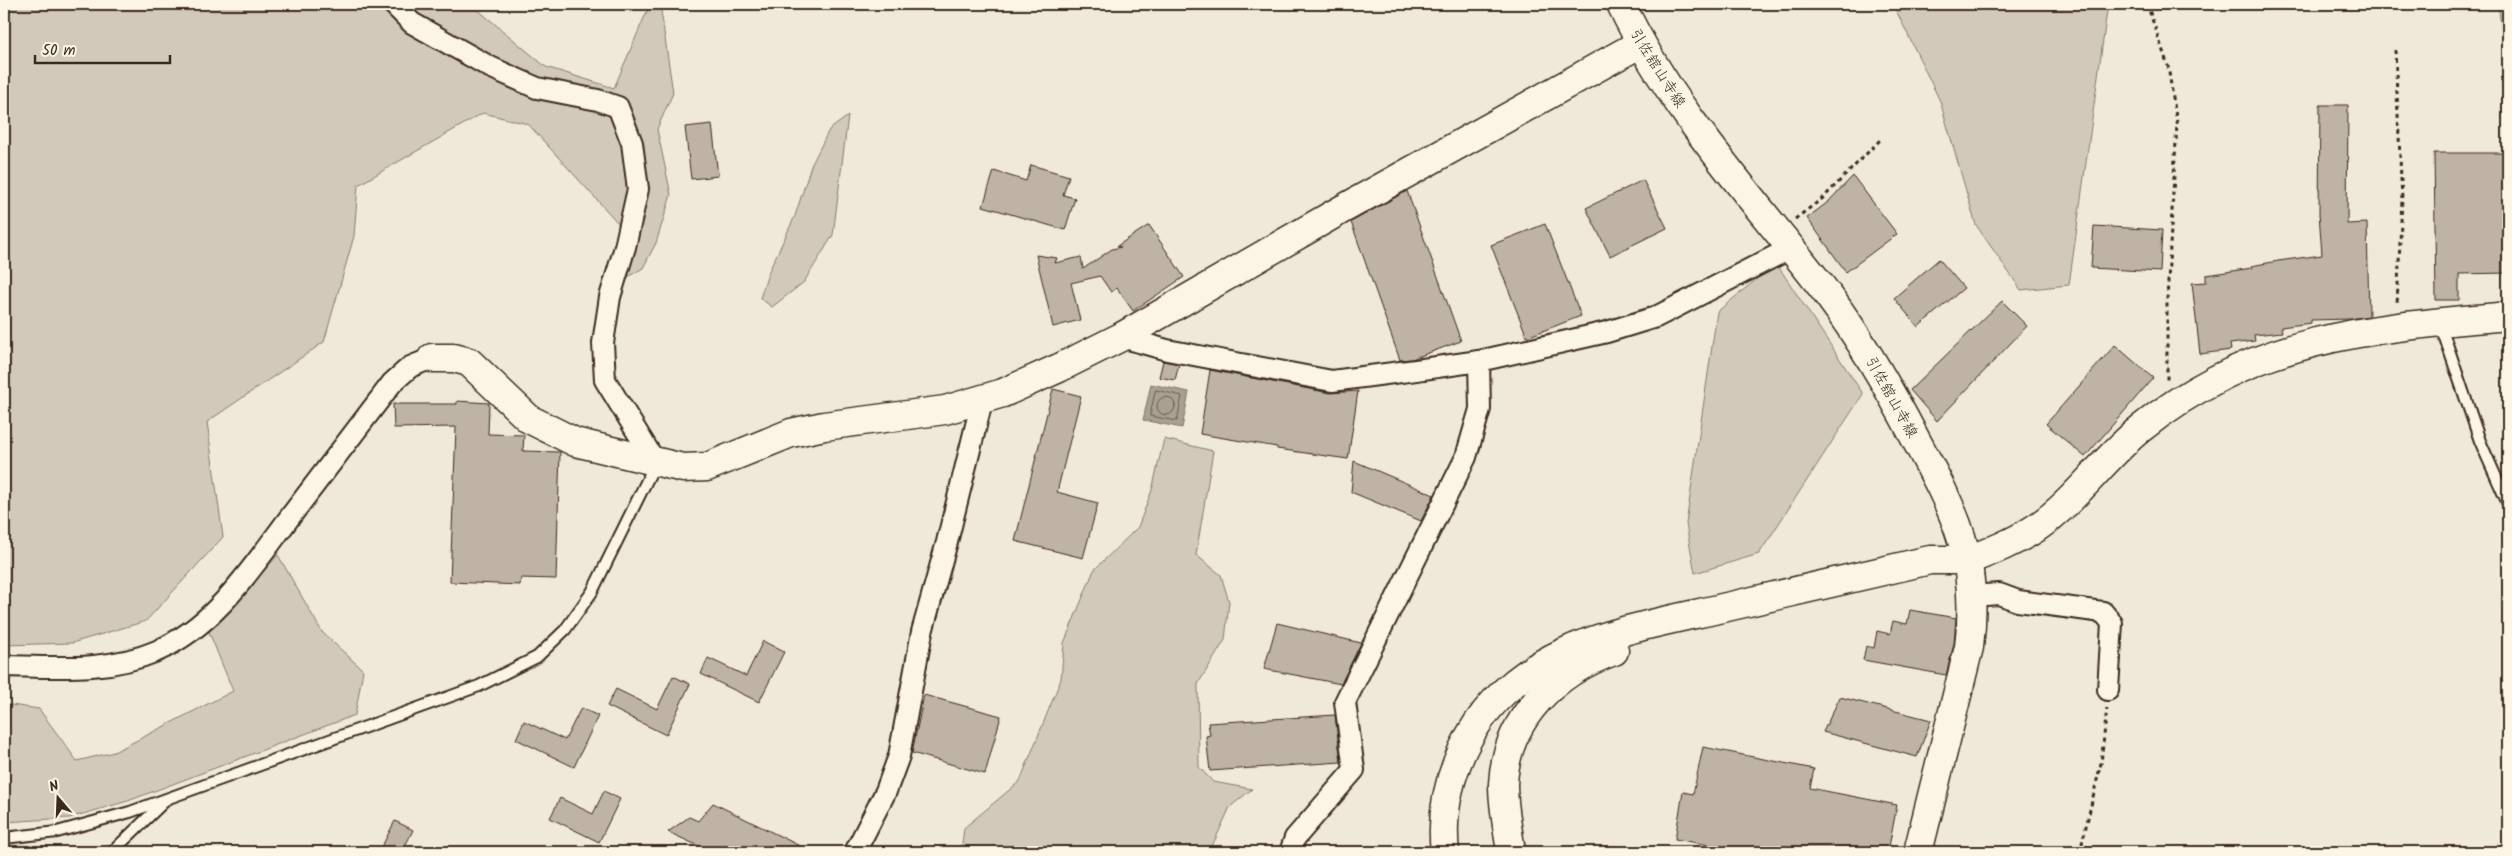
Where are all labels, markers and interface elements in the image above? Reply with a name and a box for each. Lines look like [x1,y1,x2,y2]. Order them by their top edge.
street label: 引佐舘山寺線 [1623,24,1691,113]
scale bar [35,32,170,64]
text: 50 m [42,39,76,63]
street label: 引佐舘山寺線 [1859,352,1923,443]
north arrow [32,774,82,824]
text: N [46,775,62,798]

